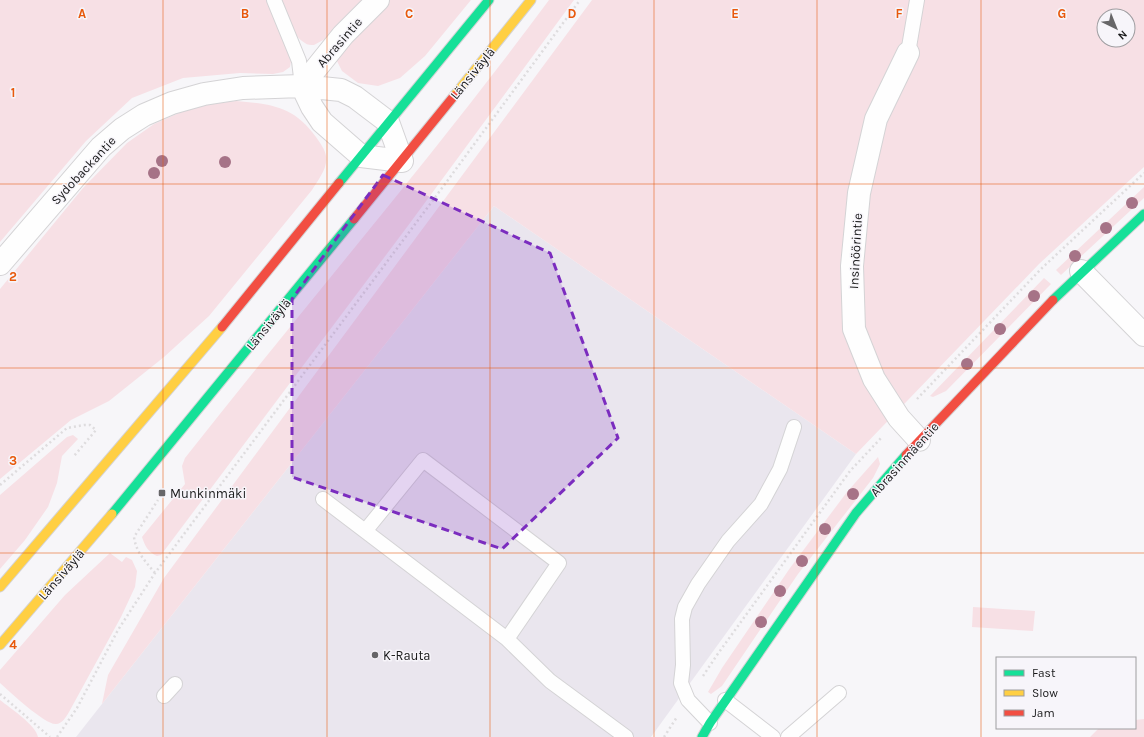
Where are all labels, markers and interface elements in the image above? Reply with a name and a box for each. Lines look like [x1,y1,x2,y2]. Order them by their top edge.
text: A [78,6,86,21]
text: B [241,6,249,21]
text: C [405,6,413,21]
text: D [568,6,577,21]
text: E [731,6,739,21]
text: F [895,6,903,21]
text: G [1058,6,1066,21]
north arrow [1096,8,1136,48]
street label: Abrasintie [314,14,365,70]
text: N [1115,28,1130,42]
street label: Länsiväylä [447,44,498,102]
text: 1 [11,85,15,100]
street label: Sydobackantie [48,133,119,208]
street label: Insinöörintie [846,212,865,289]
text: 2 [9,269,17,284]
street label: Länsiväylä [243,295,294,353]
street label: Abrasinmäentie [867,419,942,500]
text: 3 [9,453,17,468]
place label: Munkinmäki [170,486,246,501]
marker: Munkinmäki [157,488,167,498]
street label: Länsiväylä [35,546,87,603]
text: 4 [9,637,17,652]
place label: K-Rauta [383,648,430,663]
marker: K-Rauta [370,650,380,660]
legend [996,657,1136,729]
text: Fast [1032,666,1056,680]
text: Slow [1032,686,1058,700]
text: Jam [1032,706,1055,720]

